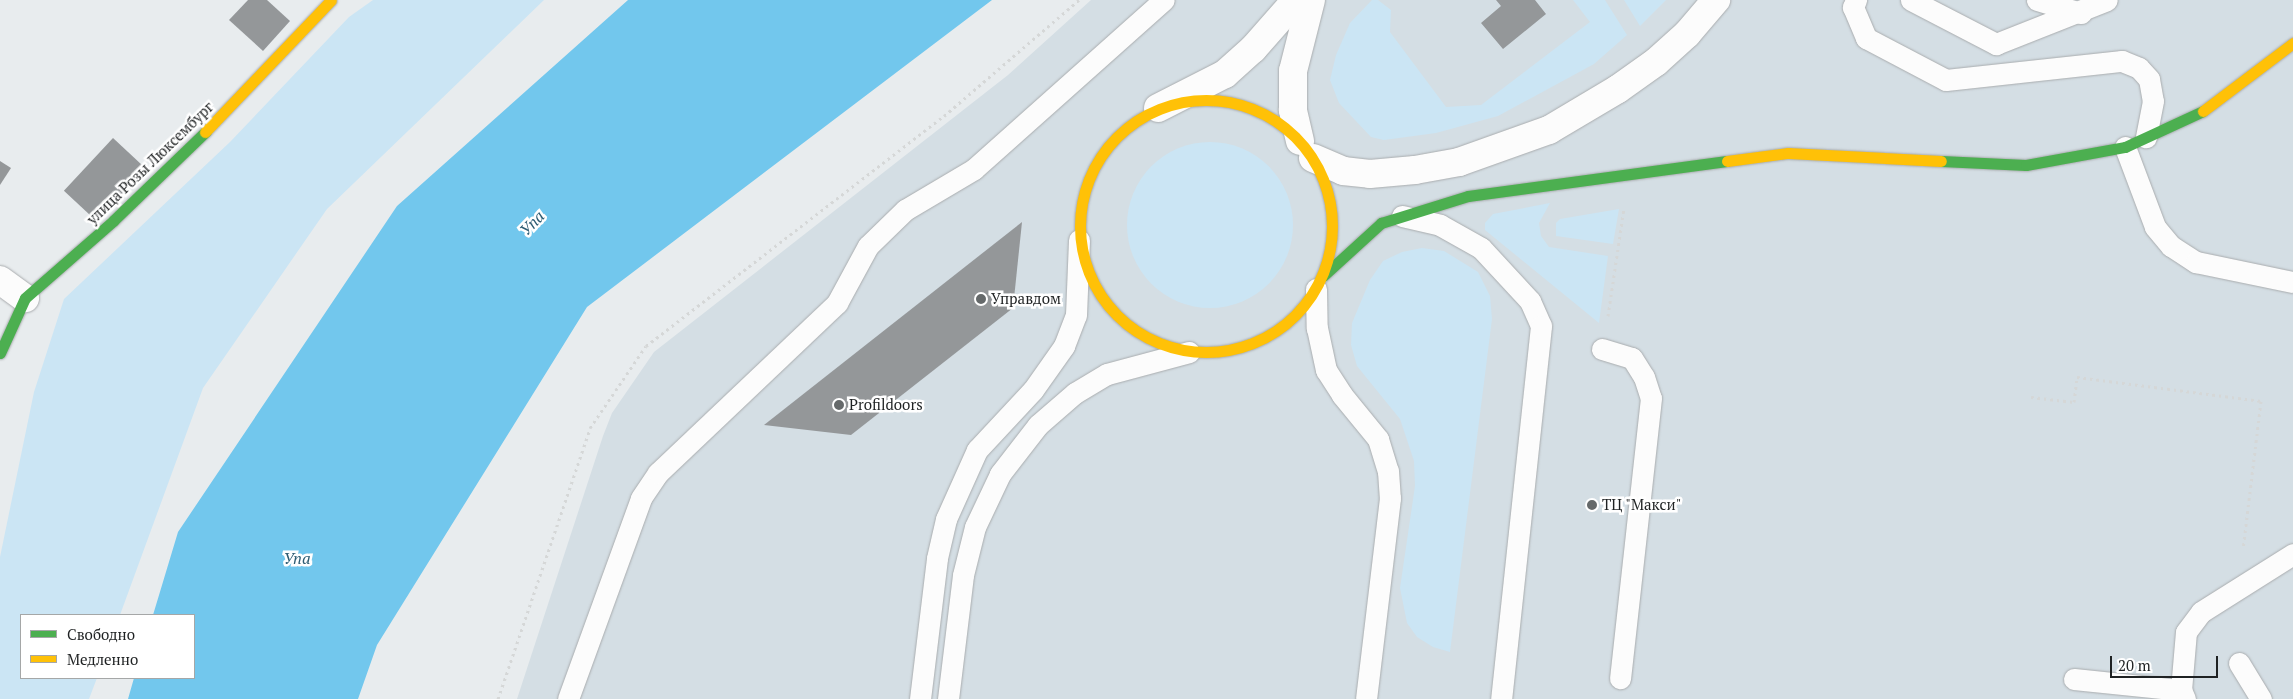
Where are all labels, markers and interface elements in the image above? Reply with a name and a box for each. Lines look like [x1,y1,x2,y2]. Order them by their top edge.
street label: улица Розы Люксембург [83,98,217,228]
water label: Упа [516,207,548,239]
place label: Управдом [991,290,1061,308]
marker: Управдом [975,293,987,305]
place label: Profildoors [849,396,923,414]
marker: Profildoors [833,399,845,411]
place label: ТЦ "Макси" [1602,496,1682,514]
marker: ТЦ "Макси" [1586,499,1598,511]
water label: Упа [284,548,310,568]
legend [20,614,195,679]
text: Свободно [67,624,135,644]
scale bar [2113,646,2220,678]
text: Медленно [67,649,138,669]
text: 20 m [2118,655,2151,675]

